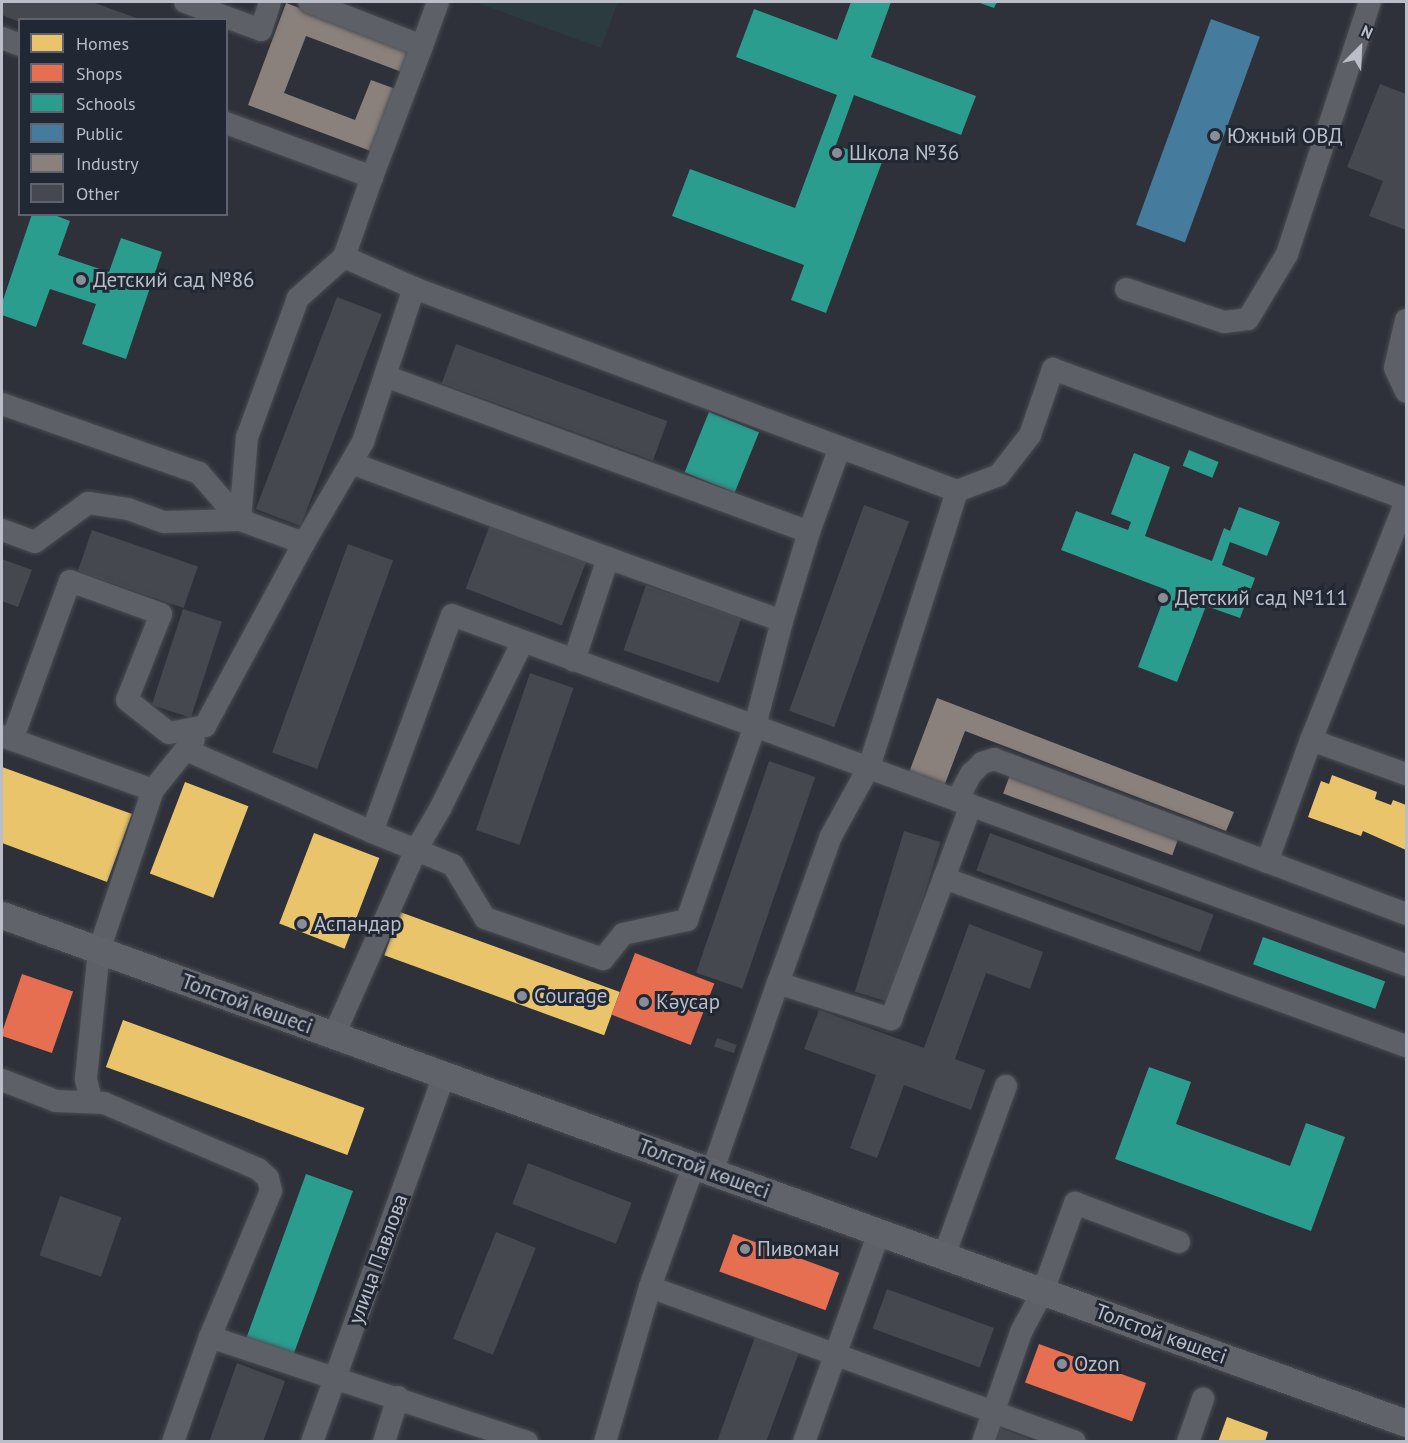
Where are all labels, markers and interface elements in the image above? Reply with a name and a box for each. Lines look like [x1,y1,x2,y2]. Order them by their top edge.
legend [18,18,228,216]
north arrow [1330,18,1390,78]
text: N [1358,20,1376,43]
text: Homes [76,32,129,55]
text: Shops [76,62,122,85]
text: Schools [76,92,136,115]
text: Public [76,122,123,145]
place label: Южный ОВД [1227,123,1343,149]
marker: Южный ОВД [1208,129,1222,143]
place label: Школа №36 [849,140,959,166]
marker: Школа №36 [830,146,844,160]
text: Industry [76,152,139,175]
text: Other [76,182,120,205]
place label: Детский сад №86 [93,267,255,293]
marker: Детский сад №86 [74,273,88,287]
place label: Детский сад №111 [1175,585,1348,611]
marker: Детский сад №111 [1156,591,1170,605]
place label: Аспандар [314,911,402,937]
marker: Аспандар [295,917,309,931]
street label: Толстой көшесі [178,969,316,1039]
place label: Courage [534,983,607,1009]
marker: Courage [515,989,529,1003]
place label: Кәусар [656,989,720,1015]
marker: Кәусар [637,995,651,1009]
street label: Толстой көшесі [635,1134,773,1204]
street label: улица Павлова [343,1191,413,1327]
place label: Пивоман [757,1236,839,1262]
marker: Пивоман [738,1242,752,1256]
street label: Толстой көшесі [1092,1299,1230,1369]
place label: Ozon [1074,1351,1120,1377]
marker: Ozon [1055,1357,1069,1371]

